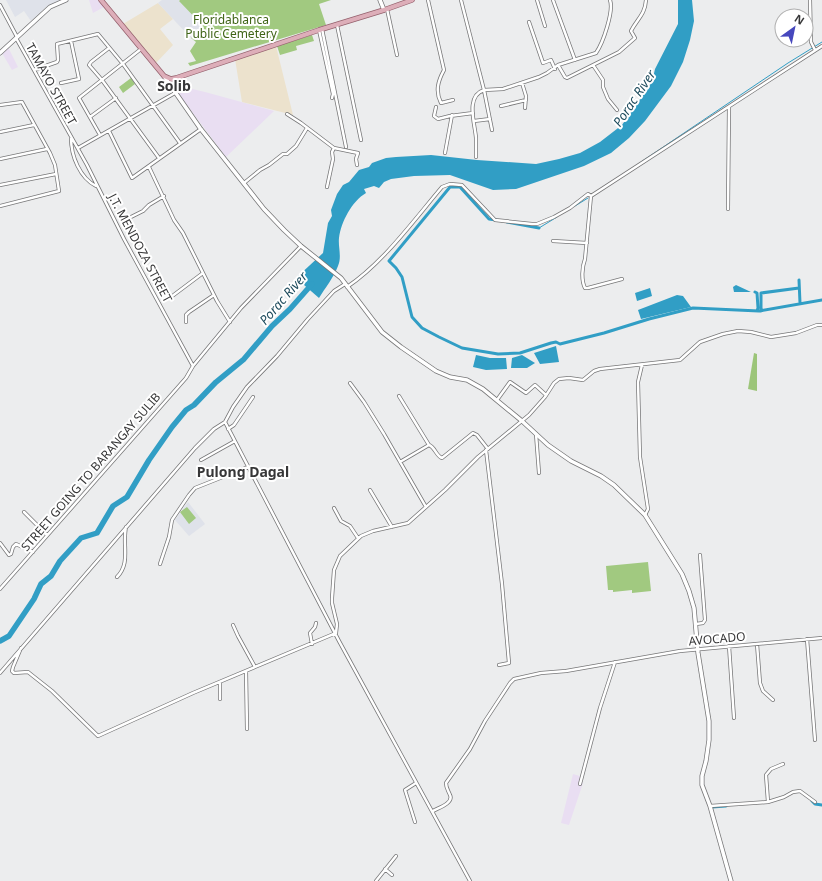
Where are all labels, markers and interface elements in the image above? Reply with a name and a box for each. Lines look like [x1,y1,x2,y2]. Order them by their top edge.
north arrow [774,8,814,48]
text: N [792,10,808,28]
park label: Floridablanca Public Cemetery [185,11,278,42]
street label: TAMAYO STREET [22,40,81,128]
water label: Porac River [608,65,660,130]
district label: Solib [157,76,191,95]
street label: J.T. MENDOZA STREET [104,189,177,305]
water label: Porac River [255,267,312,328]
street label: STREET GOING TO BARANGAY SULIB [17,389,164,555]
district label: Pulong Dagal [197,462,289,481]
street label: AVOCADO [688,628,746,649]

